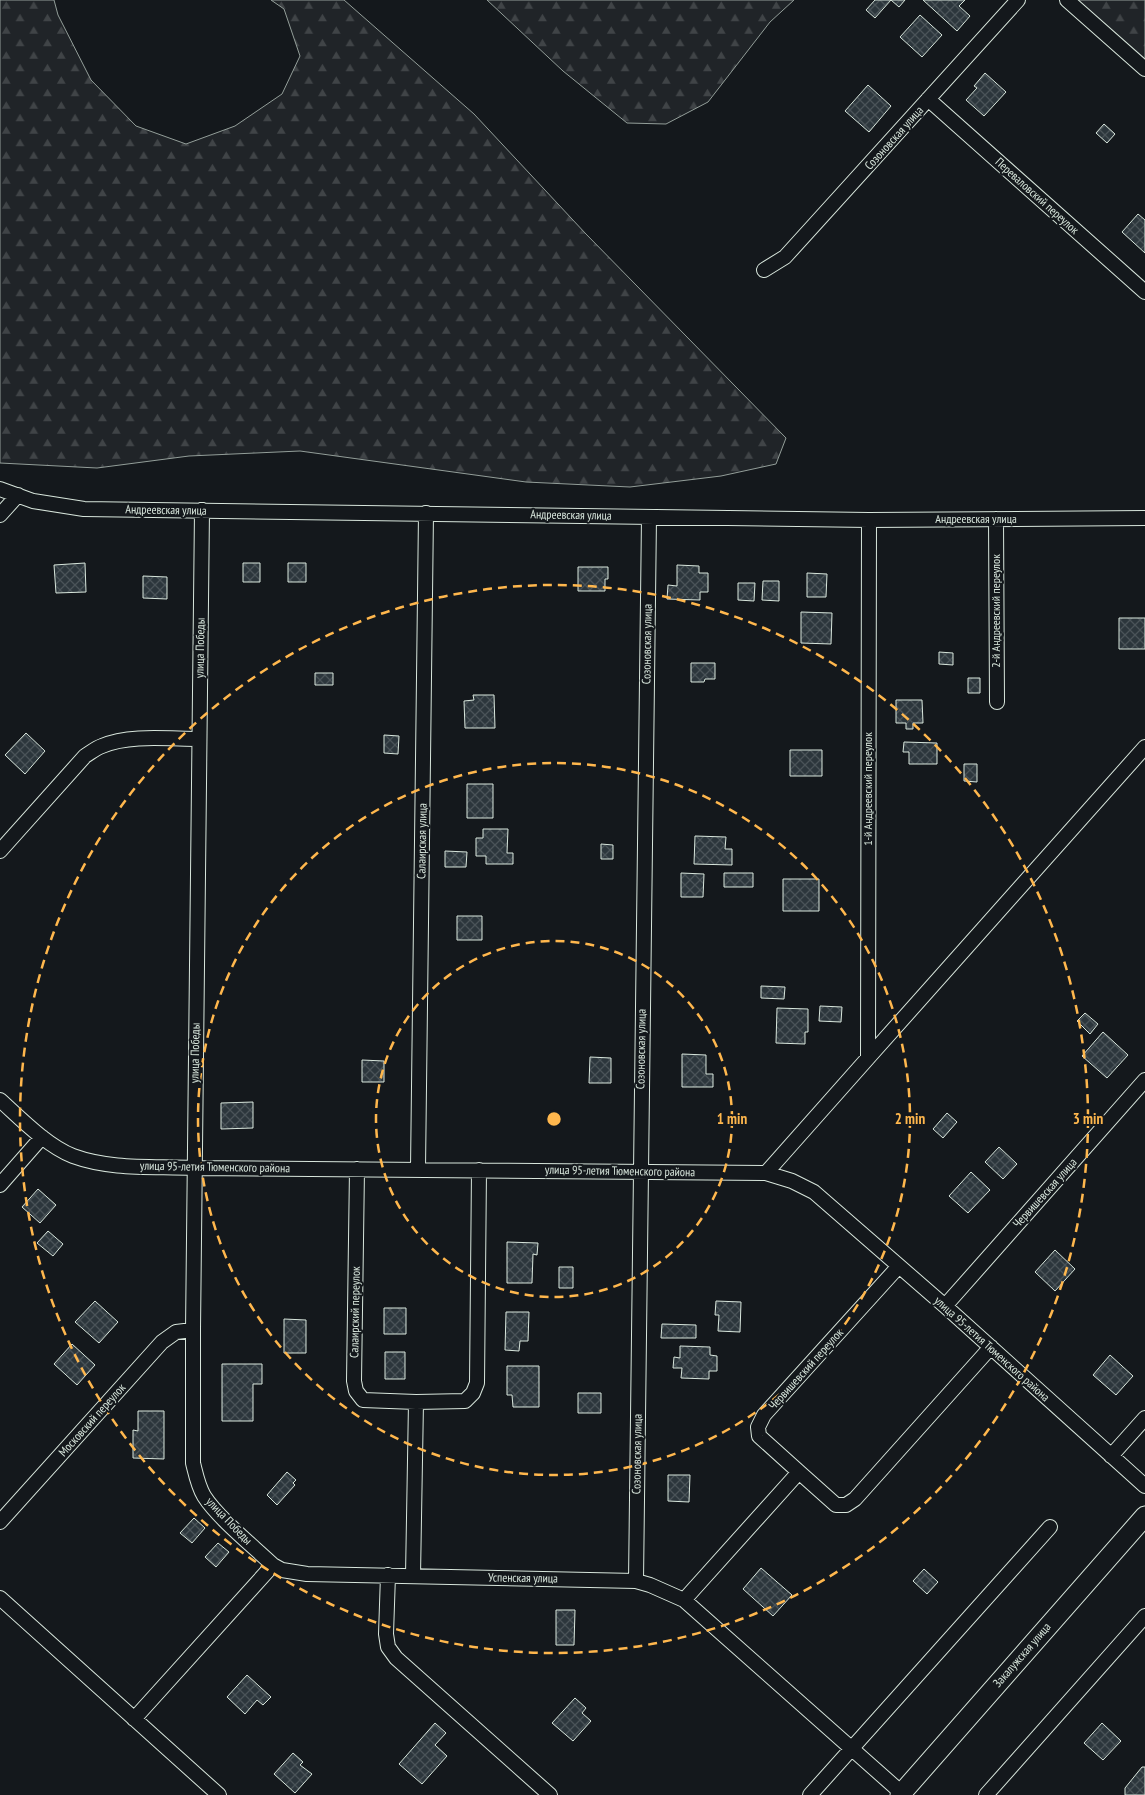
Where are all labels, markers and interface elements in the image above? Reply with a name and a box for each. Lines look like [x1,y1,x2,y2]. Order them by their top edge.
street label: Созоновская улица [861,103,926,173]
street label: Переваловский переулок [992,154,1082,237]
street label: Андреевская улица [125,501,207,518]
street label: Андреевская улица [530,506,612,523]
street label: Андреевская улица [935,511,1017,526]
street label: 2-й Андреевский переулок [988,554,1003,668]
street label: Созоновская улица [638,603,655,684]
street label: улица Победы [191,618,208,678]
street label: 1-й Андреевский переулок [860,732,875,846]
street label: Салаирская улица [413,803,430,879]
street label: Созоновская улица [632,1008,649,1089]
street label: улица Победы [186,1023,203,1083]
text: 1 min [717,1109,747,1128]
text: 2 min [895,1109,925,1128]
text: 3 min [1073,1109,1103,1128]
centre of rings [545,1110,563,1128]
street label: Червишевская улица [1009,1155,1080,1231]
street label: улица 95-летия Тюменского района [140,1158,290,1175]
street label: улица 95-летия Тюменского района [545,1162,695,1179]
street label: Салаирский переулок [346,1266,363,1358]
street label: улица 95-летия Тюменского района [931,1293,1053,1405]
street label: Червишевский переулок [765,1325,846,1412]
street label: Московский переулок [55,1380,129,1459]
street label: Созоновская улица [628,1413,645,1494]
street label: улица Победы [203,1494,256,1548]
street label: Успенская улица [488,1569,558,1586]
street label: Закалужская улица [989,1619,1054,1690]

